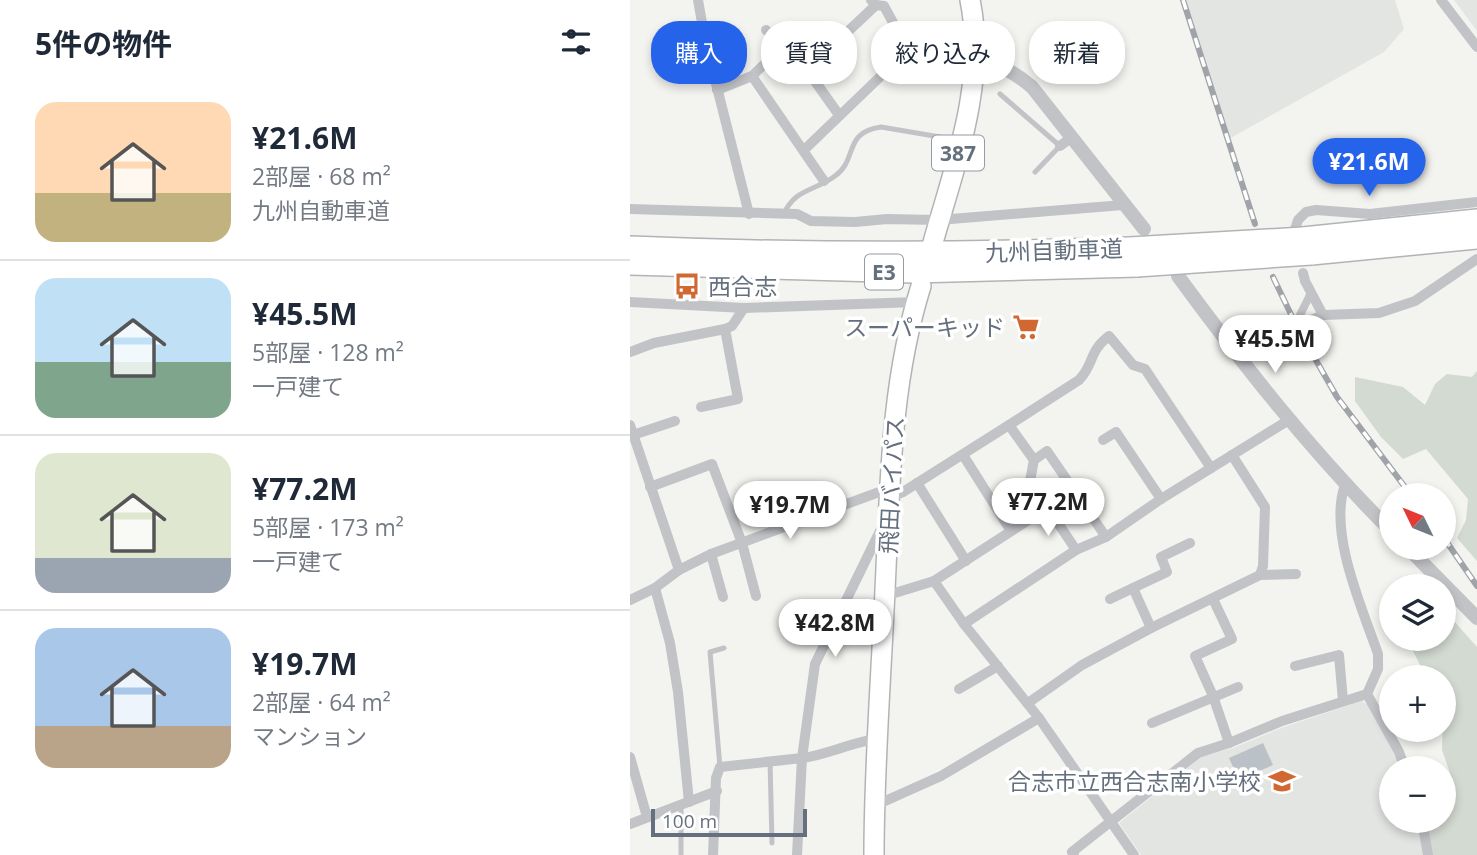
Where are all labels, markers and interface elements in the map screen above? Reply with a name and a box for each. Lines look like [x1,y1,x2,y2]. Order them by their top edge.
chip: 購入 [651,21,747,84]
chip: 賃貸 [761,21,857,84]
chip: 絞り込み [871,21,1015,84]
chip: 新着 [1029,21,1125,84]
text: 5件の物件 [35,23,172,64]
icon: filters [557,23,595,61]
text: ¥21.6M [252,117,357,158]
icon: home [91,130,175,214]
road number: 387 [932,136,984,170]
pin: ¥21.6M [1312,138,1426,198]
text: ¥21.6M [1329,145,1409,177]
text: 2部屋 · 68 m² [252,160,391,192]
text: 九州自動車道 [252,194,390,226]
street label: 九州自動車道 [984,232,1124,268]
road number: E3 [865,254,903,290]
place label: 西合志 [708,270,777,302]
bus stop icon: 西合志 [672,271,702,301]
text: ¥45.5M [252,293,357,334]
icon: home [91,306,175,390]
place label: スーパーキッド [844,311,1005,343]
supermarket icon: スーパーキッド [1011,312,1041,342]
pin: ¥45.5M [1218,316,1332,375]
text: ¥45.5M [1235,322,1315,354]
text: 5部屋 · 128 m² [252,336,404,368]
text: 一戸建て [252,370,344,402]
street label: 飛田バイパス [871,415,911,555]
text: ¥77.2M [252,468,357,509]
pin: ¥77.2M [991,478,1105,538]
icon: home [91,481,175,565]
pin: ¥19.7M [733,482,847,541]
north arrow [1379,483,1456,560]
map controls [1379,483,1456,833]
text: ¥77.2M [1008,485,1088,517]
text: ¥19.7M [750,488,830,520]
text: 5部屋 · 173 m² [252,511,404,543]
text: 一戸建て [252,545,344,577]
button: layers [1379,574,1456,651]
pin: ¥42.8M [778,600,892,659]
text: ¥42.8M [795,606,875,638]
text: ¥19.7M [252,643,357,684]
icon: home [91,656,175,740]
button: + [1379,665,1456,742]
text: 2部屋 · 64 m² [252,686,391,718]
text: マンション [252,720,367,752]
button: − [1379,756,1456,833]
place label: 合志市立西合志南小学校 [1008,765,1261,797]
school or university icon: 合志市立西合志南小学校 [1267,766,1297,796]
scale bar [651,806,807,838]
text: 100 m [662,808,717,834]

